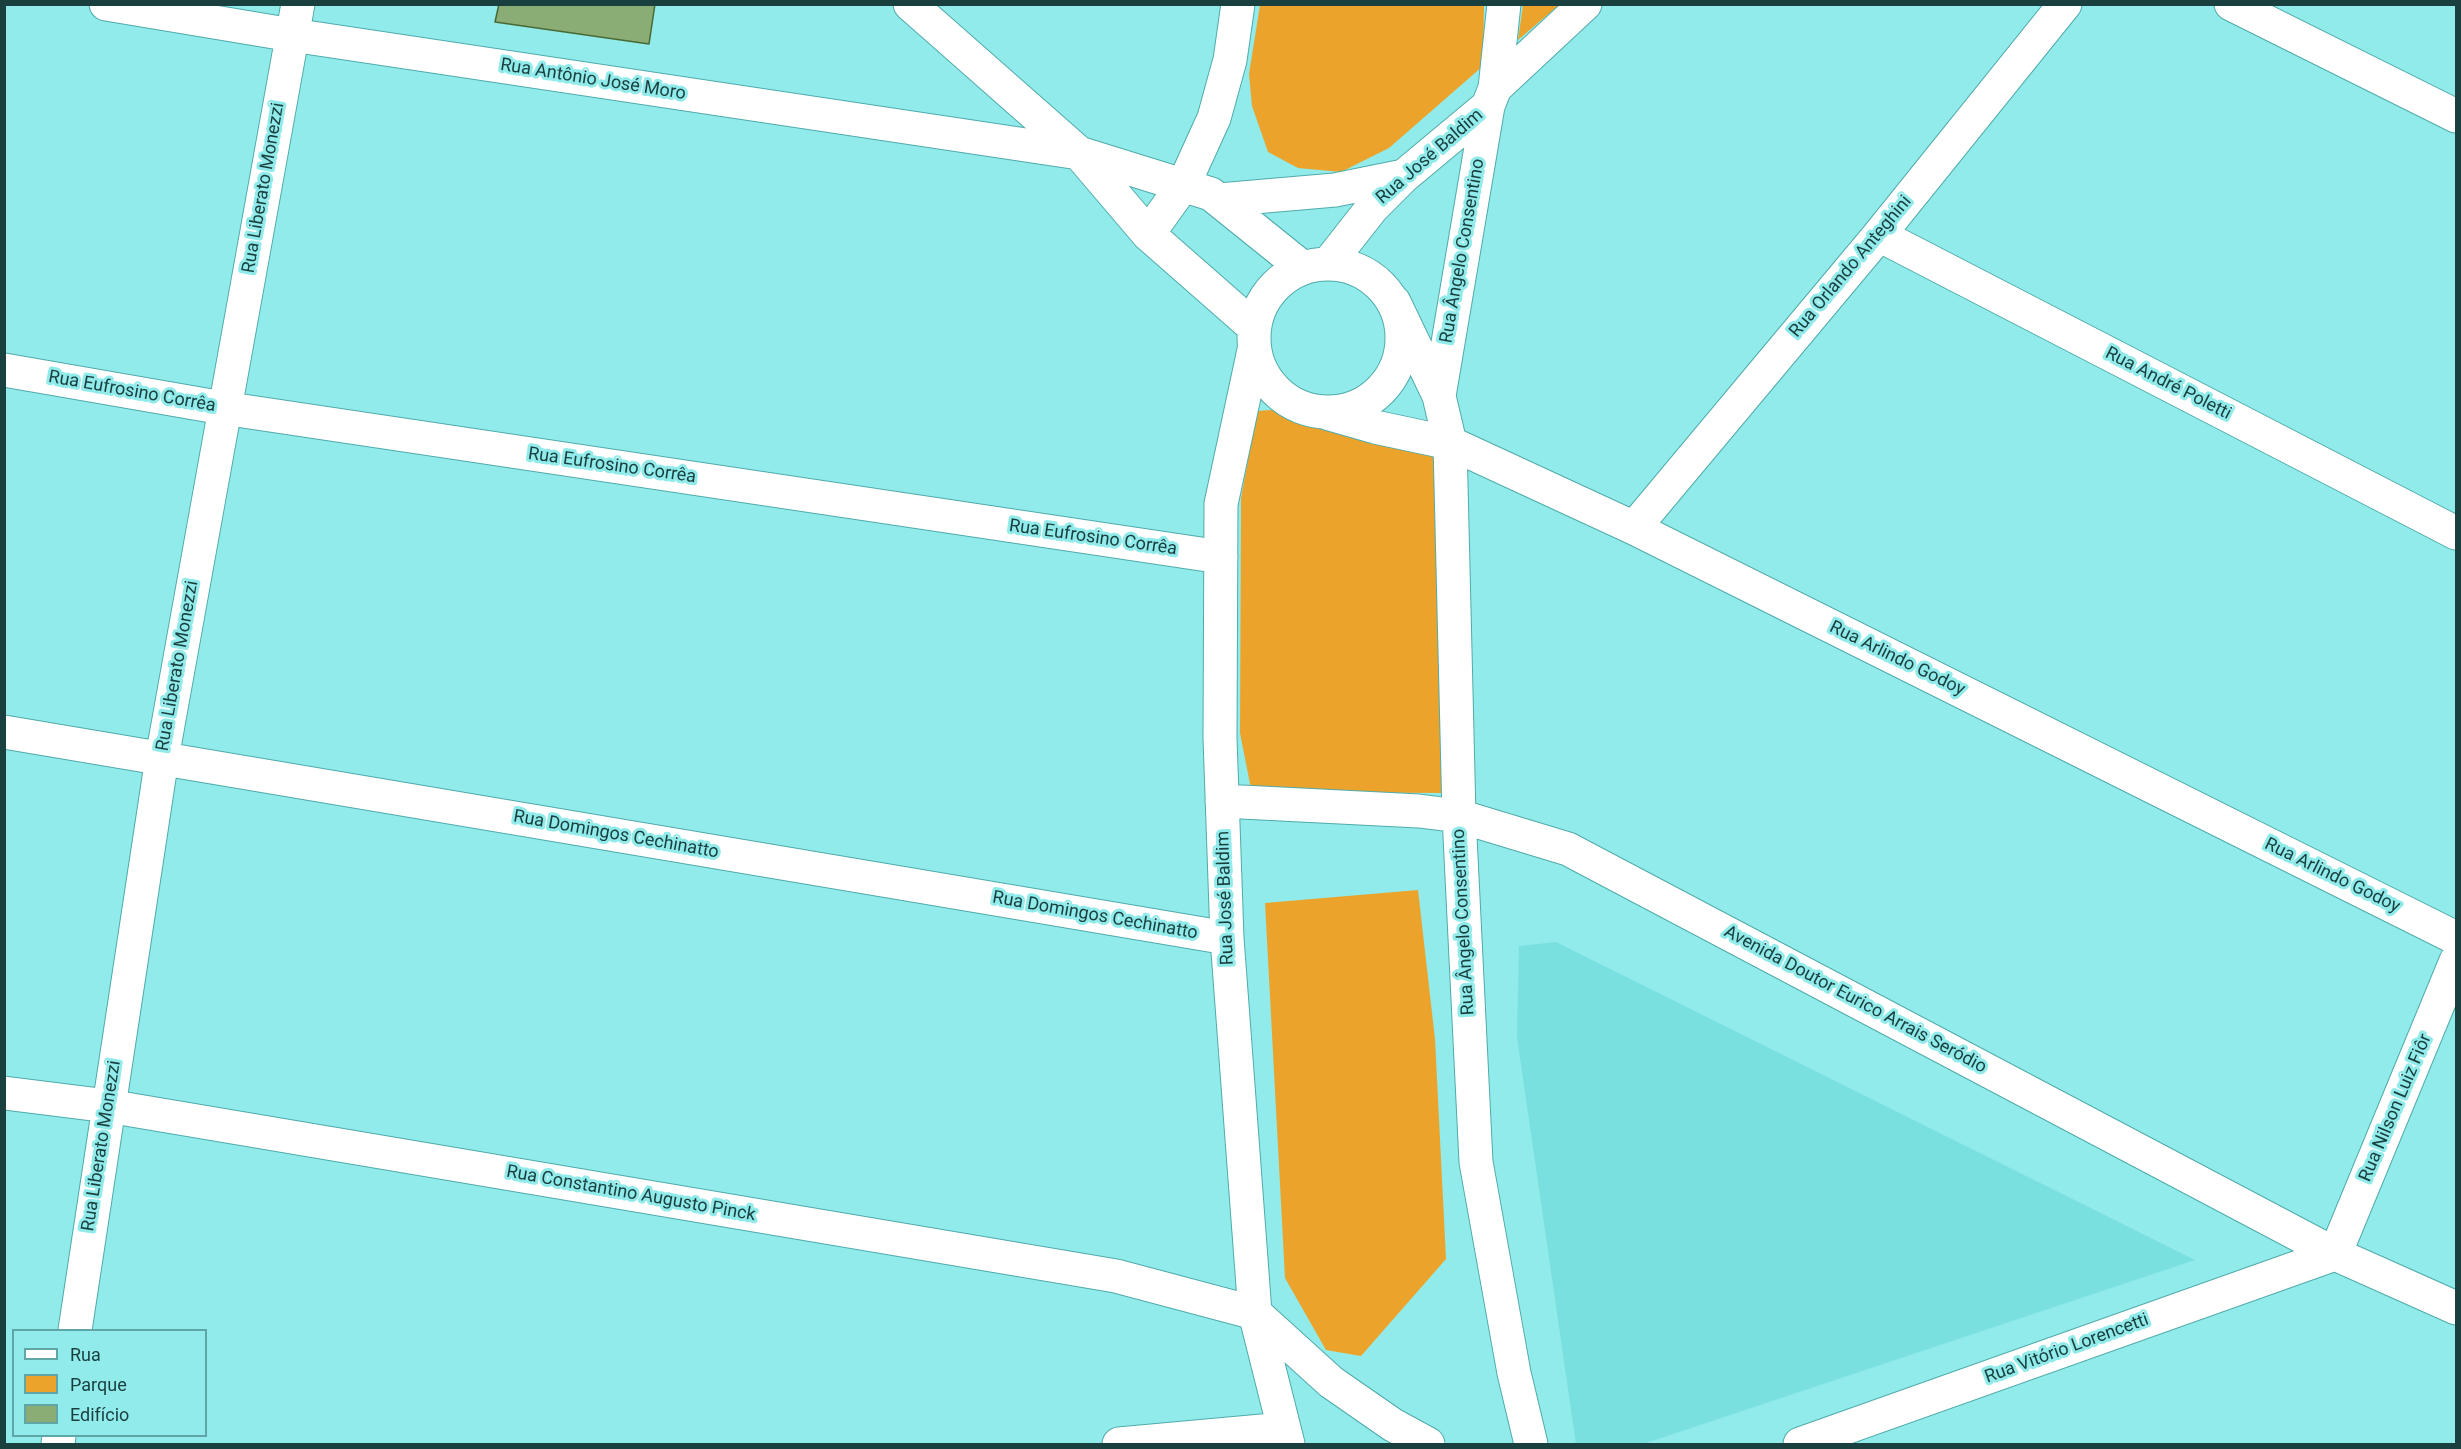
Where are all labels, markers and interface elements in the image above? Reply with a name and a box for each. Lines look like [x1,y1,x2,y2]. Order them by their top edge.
street label: Rua Antônio José Moro [499,55,687,105]
street label: Rua Liberato Monezzi [238,101,290,275]
street label: Rua José Baldim [1372,105,1488,209]
street label: Rua Ângelo Consentino [1436,157,1490,345]
street label: Rua Orlando Anteghini [1785,192,1917,342]
street label: Rua André Poletti [2101,343,2235,425]
street label: Rua Eufrosino Corrêa [47,367,217,417]
street label: Rua Eufrosino Corrêa [527,444,697,488]
street label: Rua Eufrosino Corrêa [1008,516,1178,560]
street label: Rua Liberato Monezzi [152,579,204,753]
street label: Rua Arlindo Godoy [1826,617,1968,701]
street label: Rua Domingos Cechinatto [512,806,720,864]
street label: Rua Ângelo Consentino [1448,828,1480,1016]
street label: Rua José Baldim [1213,830,1239,966]
street label: Rua Arlindo Godoy [2261,834,2403,918]
street label: Rua Domingos Cechinatto [991,887,1199,945]
street label: Avenida Doutor Eurico Arrais Seródio [1720,921,1990,1079]
street label: Rua Nilson Luiz Fiôr [2355,1031,2437,1185]
street label: Rua Liberato Monezzi [78,1059,126,1233]
street label: Rua Constantino Augusto Pinck [505,1161,757,1227]
street label: Rua Vitório Lorencetti [1982,1309,2152,1389]
legend [12,1329,207,1437]
text: Rua [70,1344,101,1365]
text: Parque [70,1374,127,1395]
text: Edifício [70,1404,129,1425]

